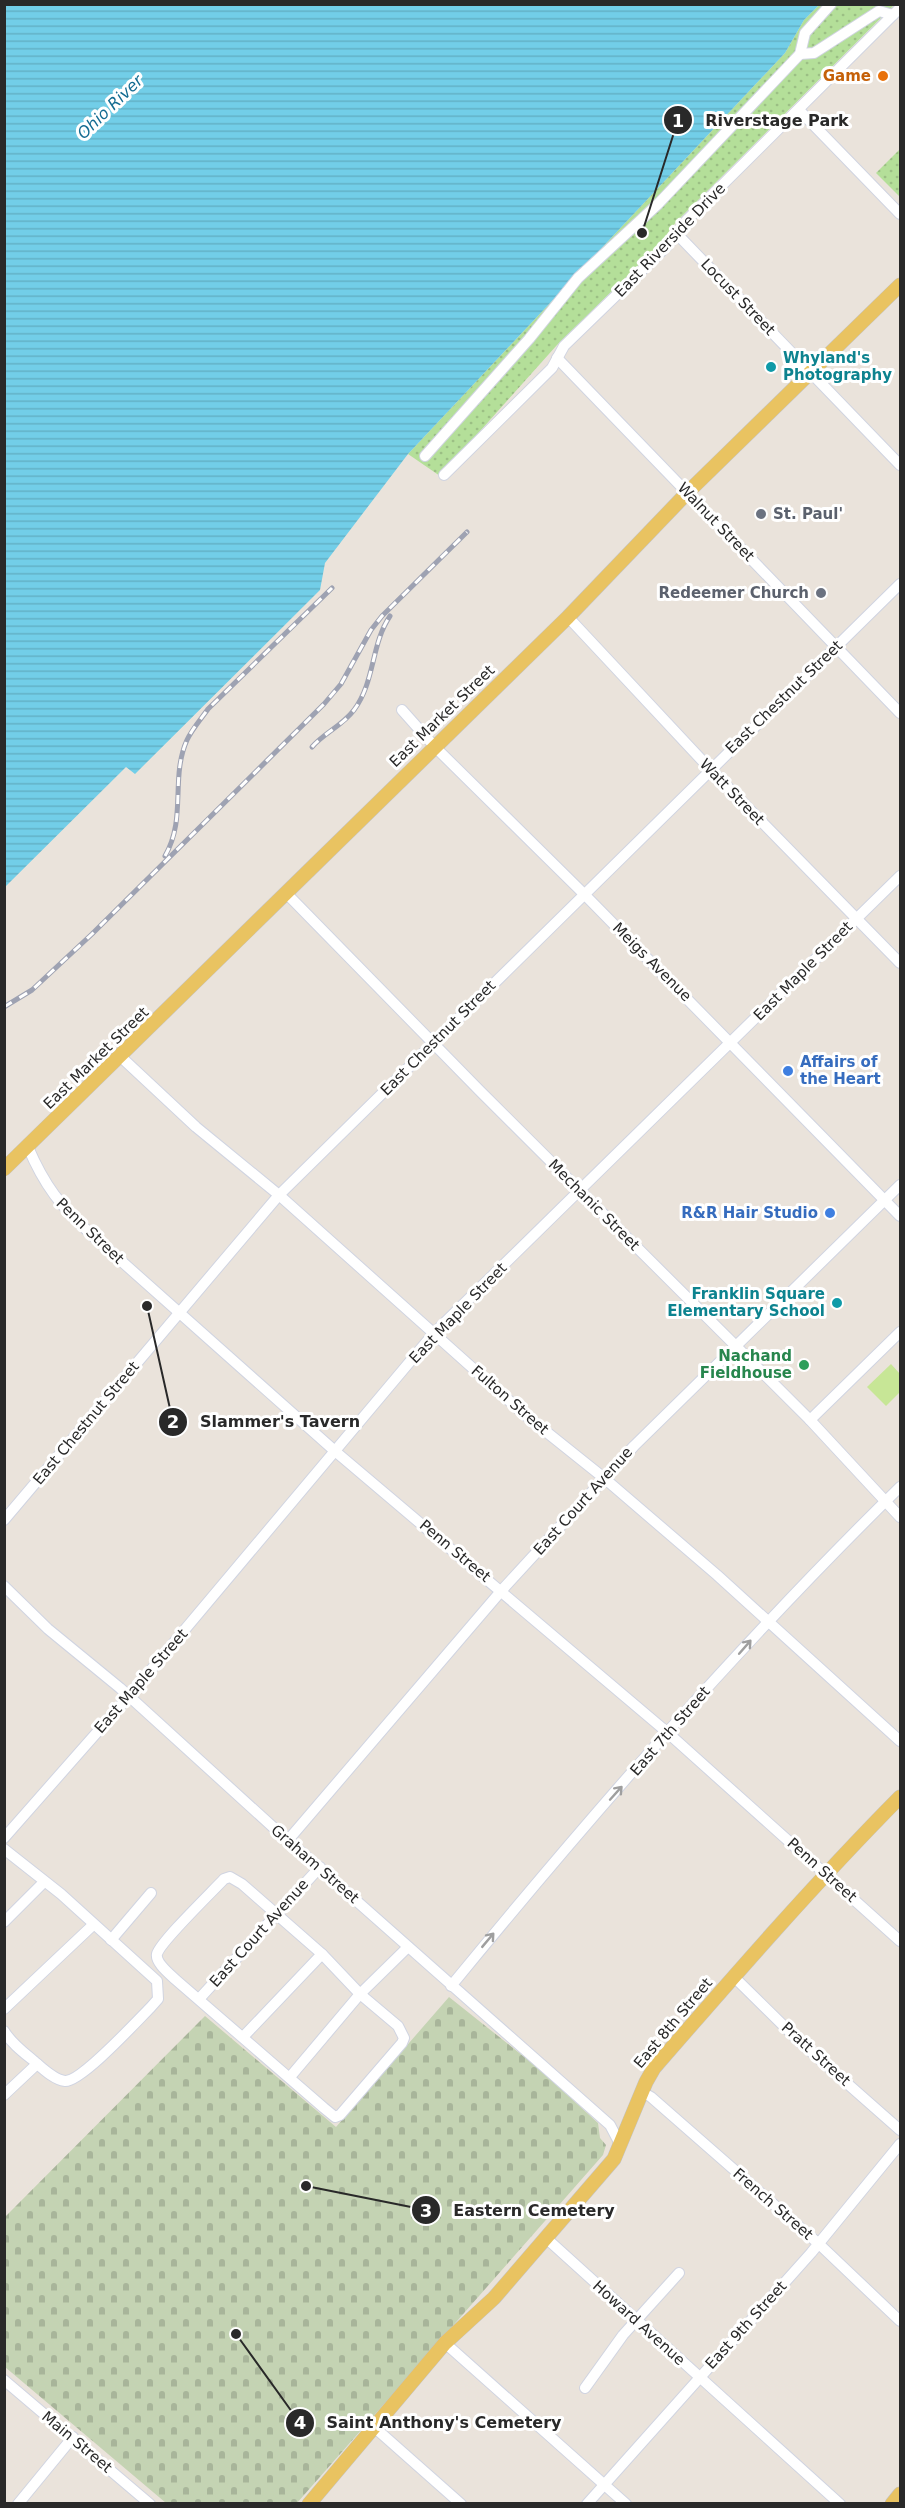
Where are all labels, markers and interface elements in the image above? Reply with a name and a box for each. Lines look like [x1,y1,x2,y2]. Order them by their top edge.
place label: Game [823,67,871,85]
marker: Game [876,69,890,83]
water label: Ohio River [73,70,148,143]
callout: Riverstage Park [663,103,860,137]
text: 1 [672,110,684,131]
text: Riverstage Park [705,111,849,130]
street label: East Riverside Drive [611,179,729,301]
street label: Locust Street [697,255,779,339]
place label: Whyland's Photography [783,349,892,384]
marker: Whyland's Photography [764,360,778,374]
street label: Walnut Street [674,479,758,565]
place label: St. Paul' [773,505,843,523]
marker: St. Paul' [754,507,768,521]
place label: Redeemer Church [658,584,809,602]
marker: Redeemer Church [814,586,828,600]
street label: East Chestnut Street [722,637,846,757]
street label: East Market Street [386,661,498,771]
street label: Watt Street [696,755,768,829]
street label: East Maple Street [750,918,856,1024]
street label: Meigs Avenue [609,919,695,1005]
street label: East Chestnut Street [377,977,499,1099]
street label: East Market Street [40,1003,152,1113]
place label: Affairs of the Heart [800,1053,881,1088]
marker: Affairs of the Heart [781,1064,795,1078]
street label: Mechanic Street [545,1156,643,1254]
street label: Penn Street [52,1194,128,1268]
place label: R&R Hair Studio [681,1204,818,1222]
marker: R&R Hair Studio [823,1206,837,1220]
street label: East Maple Street [405,1259,511,1367]
place label: Franklin Square Elementary School [667,1285,825,1320]
marker: Franklin Square Elementary School [830,1296,844,1310]
place label: Nachand Fieldhouse [700,1347,792,1382]
street label: East Chestnut Street [29,1358,143,1488]
marker: Nachand Fieldhouse [797,1358,811,1372]
street label: Fulton Street [468,1362,552,1438]
callout: Slammer's Tavern [158,1405,372,1439]
text: 2 [167,1411,179,1432]
text: Slammer's Tavern [200,1412,360,1431]
street label: East Court Avenue [530,1443,636,1559]
street label: Penn Street [416,1516,494,1586]
street label: East Maple Street [91,1625,191,1737]
one-way arrow [738,1639,752,1654]
street label: East 7th Street [626,1683,714,1779]
one-way arrow [609,1785,622,1801]
street label: Graham Street [267,1821,363,1907]
street label: Penn Street [784,1834,860,1906]
street label: East Court Avenue [206,1875,312,1991]
one-way arrow [482,1933,495,1949]
street label: East 8th Street [630,1974,716,2072]
street label: Pratt Street [778,2018,854,2090]
street label: French Street [729,2164,817,2244]
callout: Eastern Cemetery [411,2193,627,2227]
text: 3 [420,2200,432,2221]
text: Eastern Cemetery [453,2201,615,2220]
street label: Howard Avenue [589,2277,689,2369]
street label: East 9th Street [702,2277,790,2373]
callout: Saint Anthony's Cemetery [285,2406,574,2440]
street label: Main Street [38,2407,116,2477]
text: 4 [294,2412,306,2433]
text: Saint Anthony's Cemetery [327,2413,562,2432]

